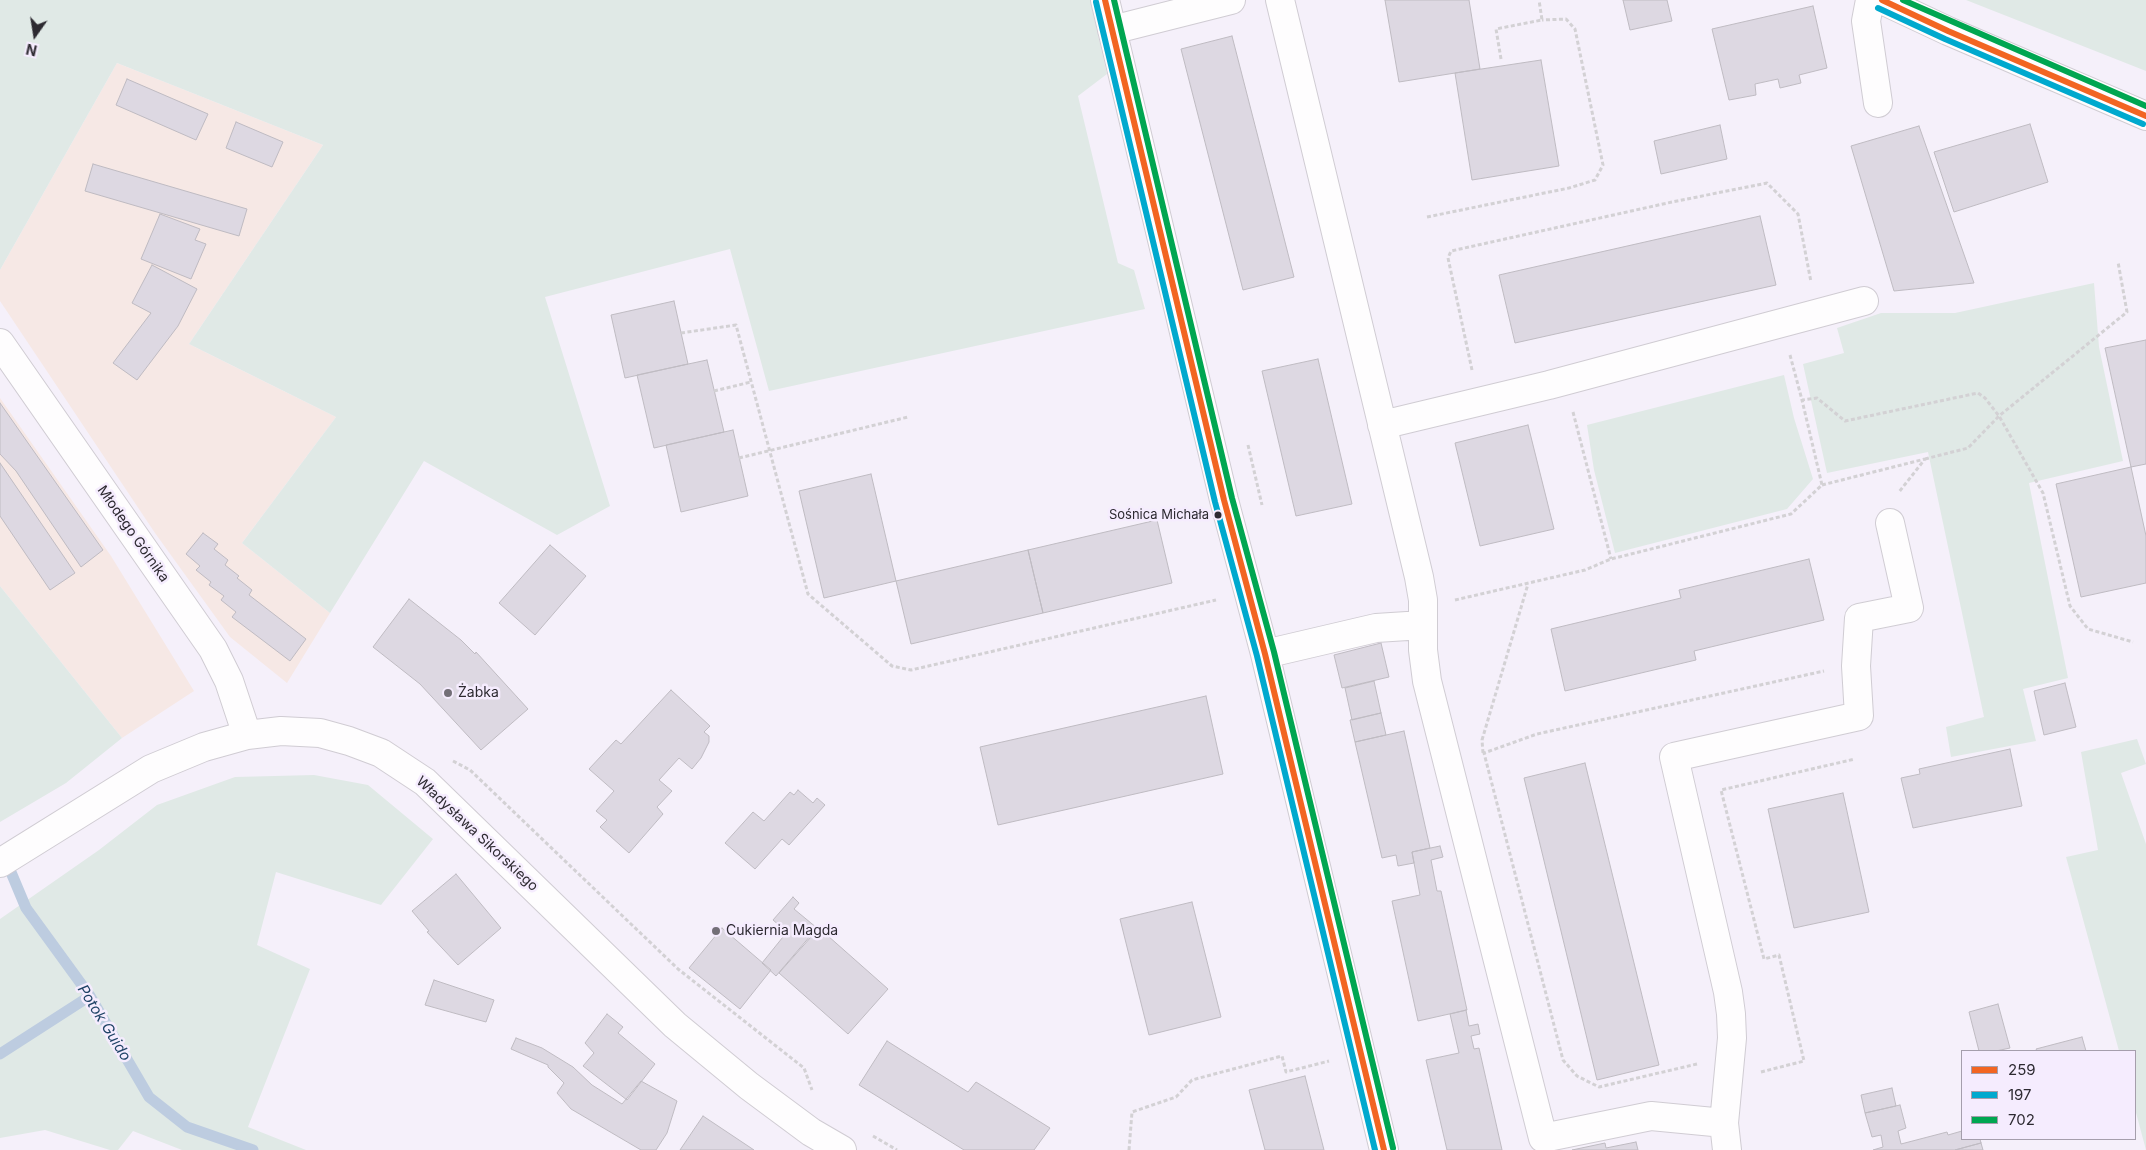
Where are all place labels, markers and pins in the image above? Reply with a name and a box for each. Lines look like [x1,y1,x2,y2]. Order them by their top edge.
place label: Sośnica Michała [1109,507,1209,523]
marker: Sośnica Michała [1213,510,1223,520]
place label: Żabka [458,685,499,701]
marker: Żabka [442,687,454,699]
place label: Cukiernia Magda [726,923,838,939]
marker: Cukiernia Magda [710,925,722,937]

